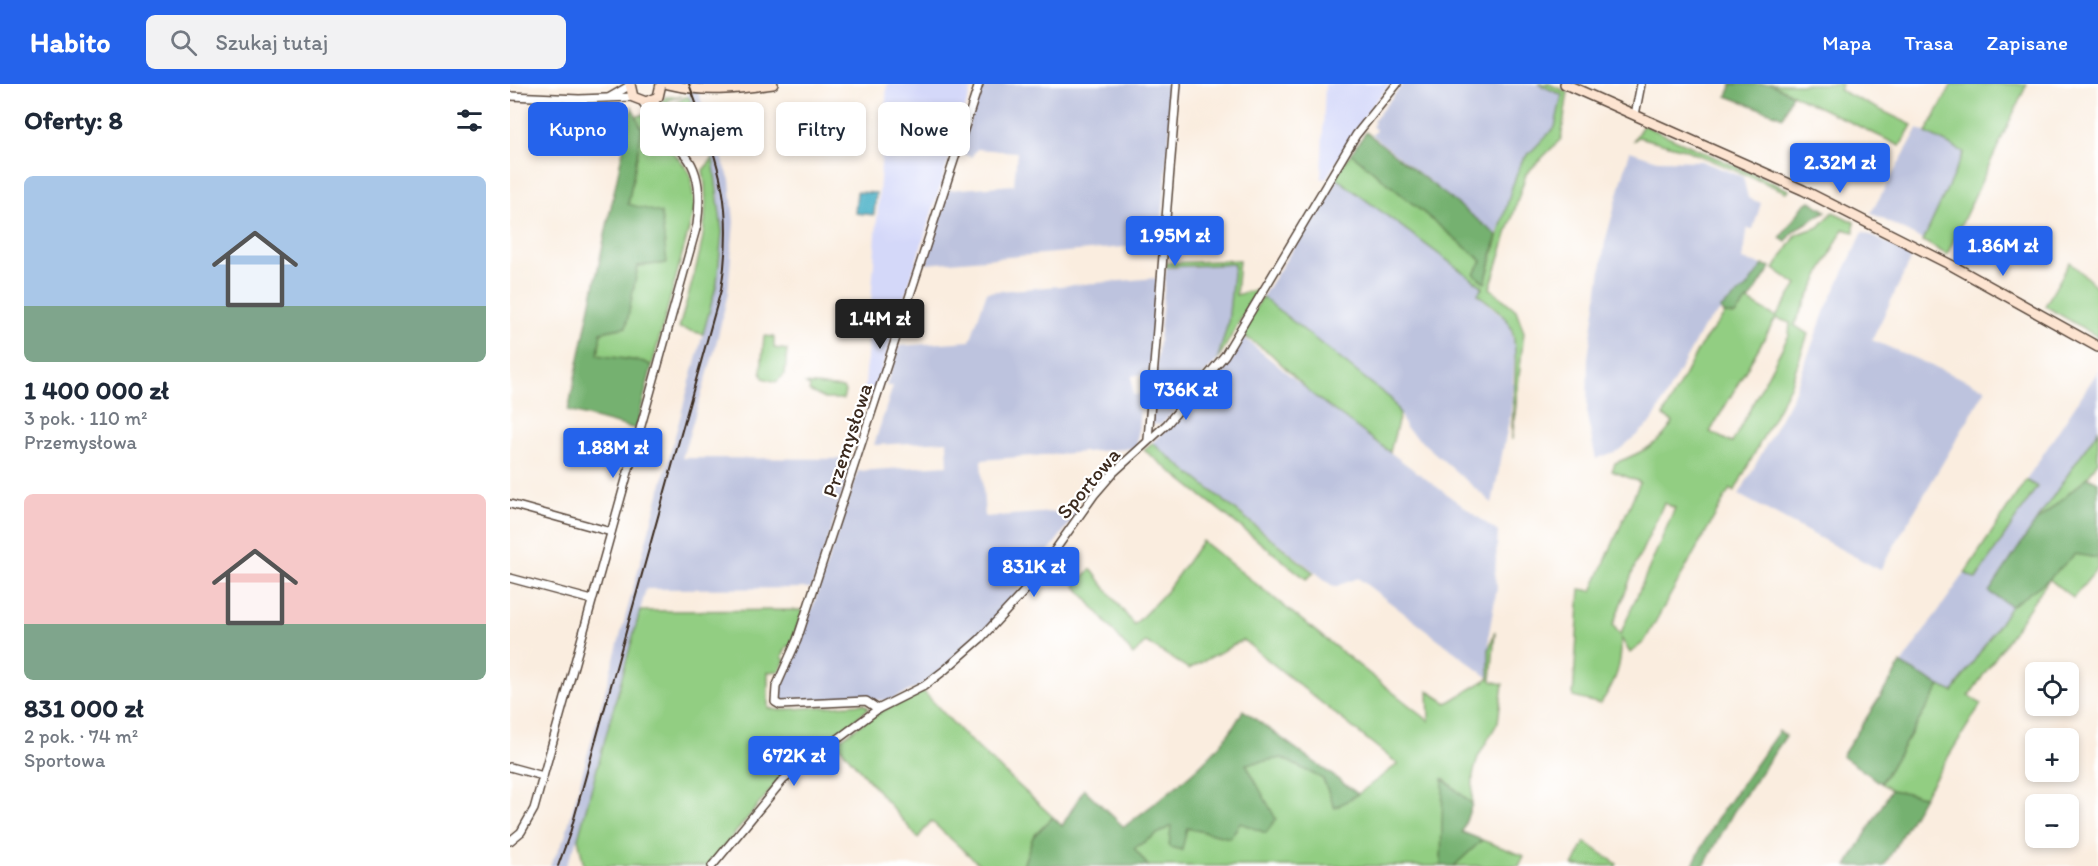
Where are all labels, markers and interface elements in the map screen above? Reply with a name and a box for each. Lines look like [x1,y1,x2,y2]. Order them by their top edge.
search box [146,15,566,69]
text: Habito [30,25,110,59]
icon: search [167,26,200,59]
text: Szukaj tutaj [215,29,328,56]
text: Mapa [1822,30,1871,55]
text: Trasa [1904,30,1953,55]
text: Zapisane [1986,30,2068,55]
chip: Kupno [528,102,628,156]
chip: Wynajem [640,102,764,156]
chip: Filtry [776,102,866,156]
chip: Nowe [878,102,970,156]
text: Oferty: 8 [24,104,123,136]
icon: filters [453,104,486,137]
pin: 2.32M zł [1778,143,1902,194]
text: 2.32M zł [1804,150,1876,174]
icon: home [201,215,309,323]
pin: 1.95M zł [1113,216,1237,267]
text: 1.95M zł [1140,223,1210,247]
pin: 1.86M zł [1941,226,2065,277]
text: 1.86M zł [1968,233,2038,257]
pin: 1.4M zł [825,299,935,350]
text: 1.4M zł [849,306,911,330]
pin: 736K zł [1131,370,1241,421]
text: 1 400 000 zł [24,374,169,406]
text: 736K zł [1154,377,1218,401]
street label: Przemysłowa [817,380,877,500]
text: 3 pok. · 110 m² [24,406,148,430]
pin: 1.88M zł [551,428,675,479]
text: Przemysłowa [24,430,137,454]
text: 1.88M zł [577,435,649,459]
street label: Sportowa [1051,442,1125,524]
icon: home [201,533,309,641]
pin: 831K zł [979,547,1089,598]
text: 831K zł [1002,554,1066,578]
map controls [2025,662,2079,848]
button: locate [2025,662,2079,716]
text: 831 000 zł [24,692,144,724]
text: 2 pok. · 74 m² [24,724,138,748]
button: + [2025,728,2079,782]
pin: 672K zł [739,736,849,787]
text: 672K zł [762,743,826,767]
text: Sportowa [24,748,105,772]
button: − [2025,794,2079,848]

